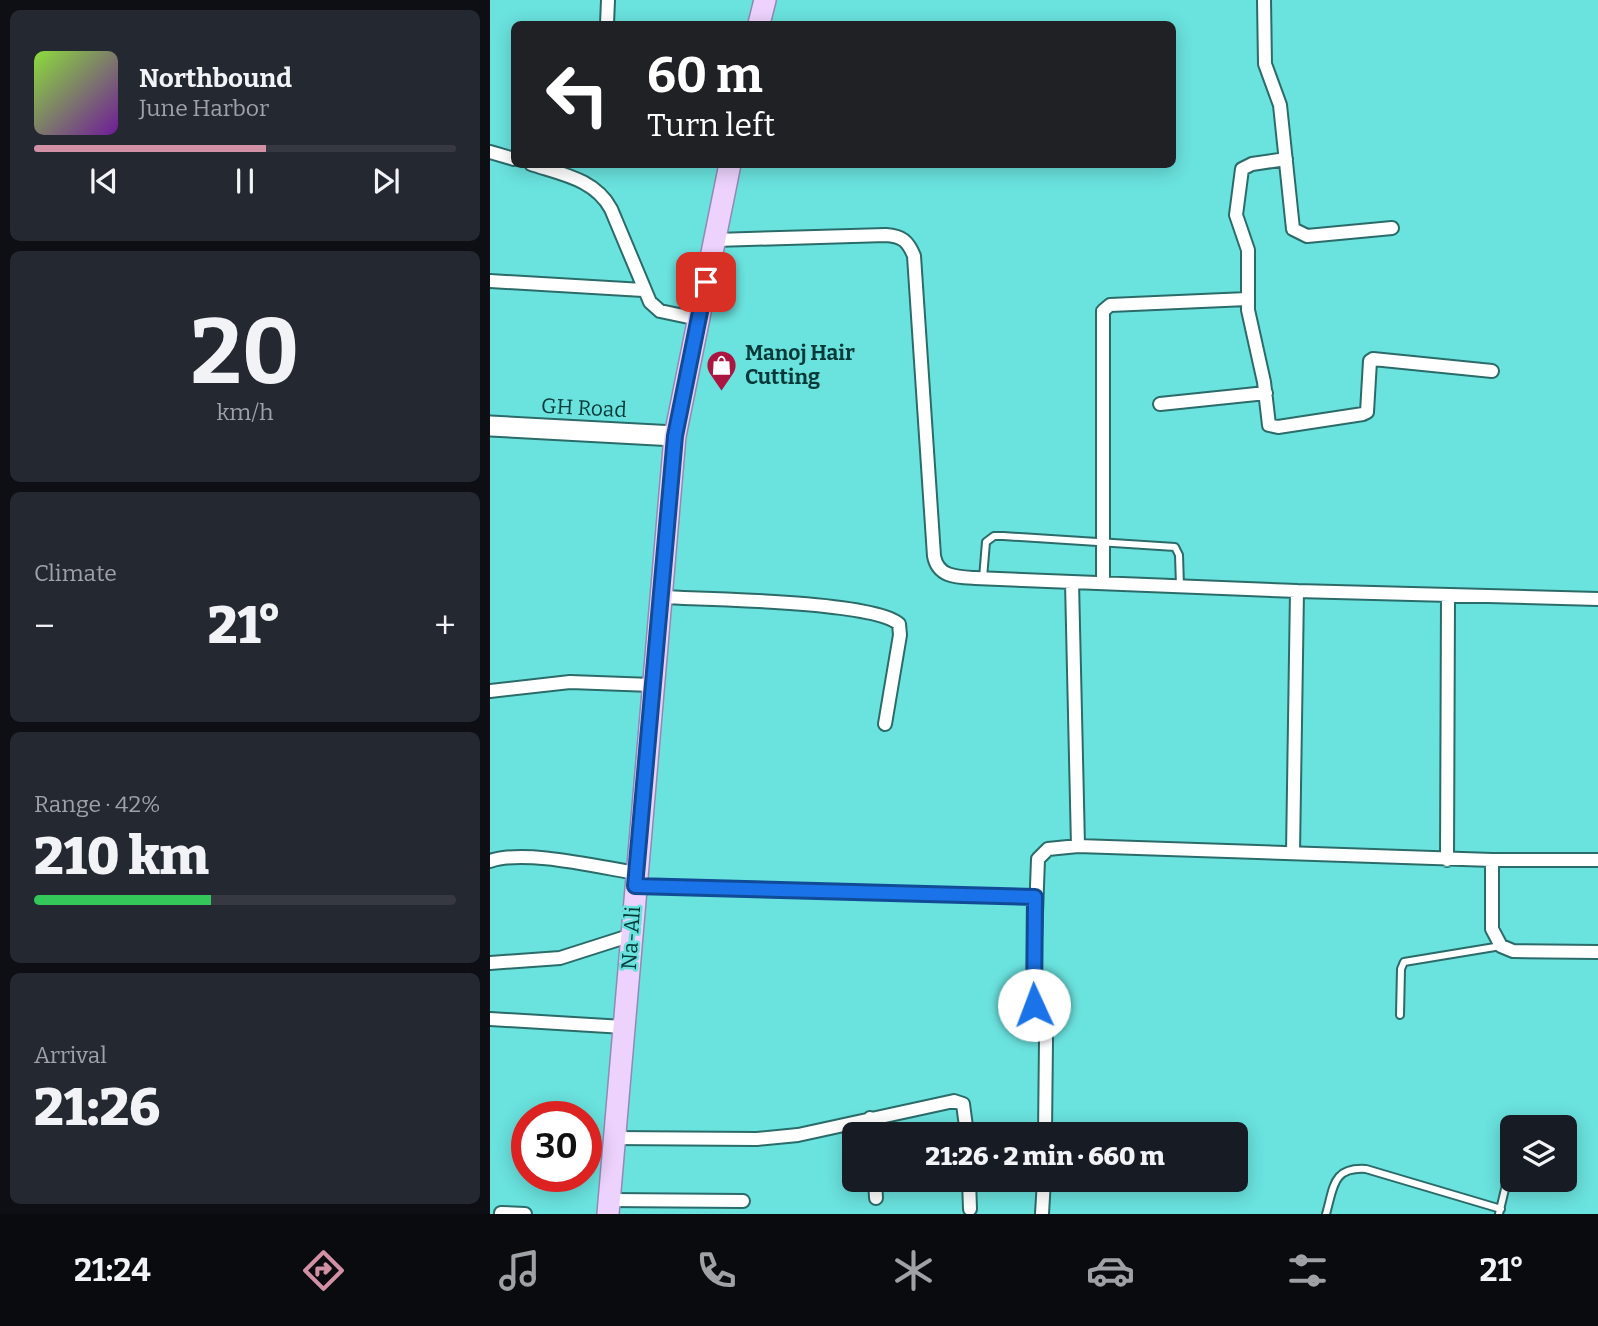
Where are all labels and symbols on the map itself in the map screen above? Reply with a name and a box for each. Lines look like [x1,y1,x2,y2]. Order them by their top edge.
pin [676,252,736,312]
place label: Manoj Hair Cutting [745,340,855,390]
shop icon: Manoj Hair Cutting [705,348,739,392]
street label: GH Road [540,393,628,423]
street label: Na-Ali [616,905,646,971]
position arrow [997,968,1071,1042]
speed limit sign: 30 [511,1101,602,1192]

